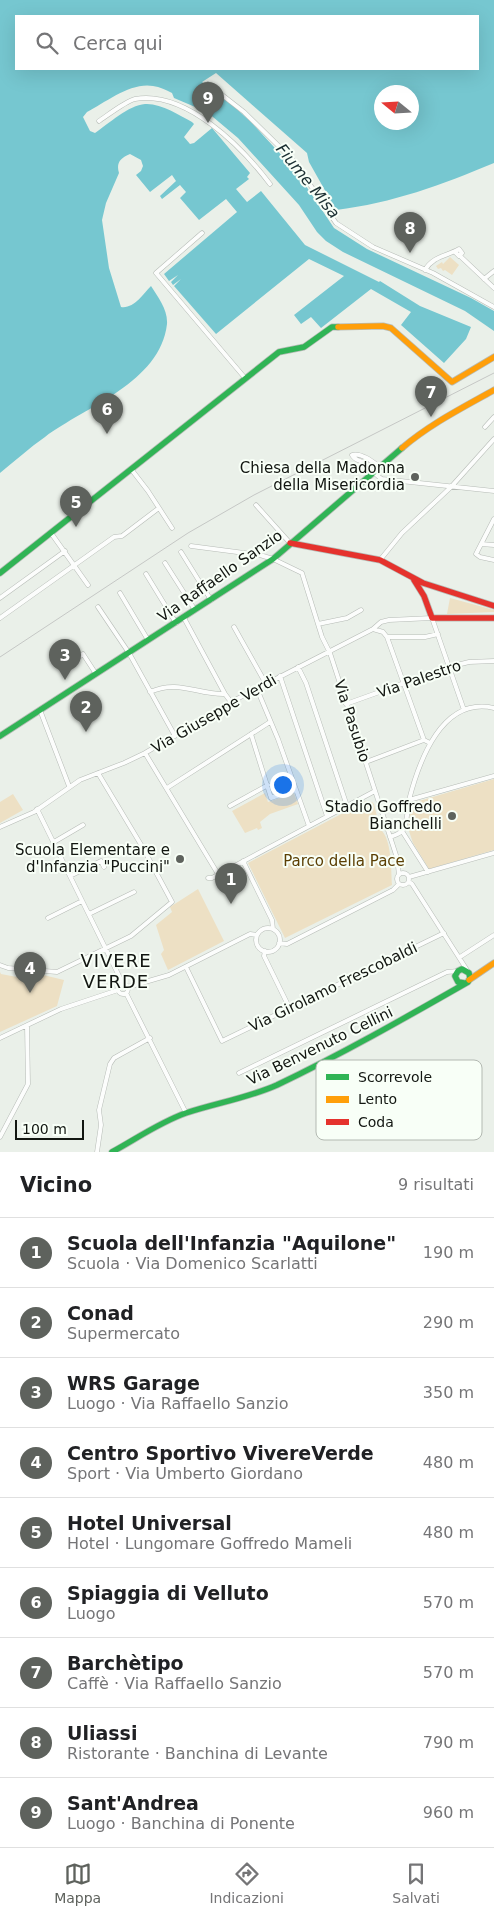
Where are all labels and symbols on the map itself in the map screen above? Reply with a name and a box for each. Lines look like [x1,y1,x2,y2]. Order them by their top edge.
pin: 9 [192,82,224,123]
north arrow [374,85,419,130]
water label: Fiume Misa [272,140,344,222]
pin: 8 [394,212,426,253]
pin: 7 [415,376,447,417]
pin: 6 [91,393,123,434]
place label: Chiesa della Madonna della Misericordia [240,459,405,494]
marker: Chiesa della Madonna della Misericordia [409,471,421,483]
pin: 5 [60,486,92,527]
street label: Via Raffaello Sanzio [154,526,286,626]
pin: 3 [49,639,81,680]
street label: Via Palestro [375,656,463,702]
street label: Via Giuseppe Verdi [148,671,280,757]
street label: Via Pasubio [330,677,374,765]
pin: 2 [70,691,102,732]
your location [270,772,296,798]
place label: Stadio Goffredo Bianchelli [325,798,442,833]
marker: Stadio Goffredo Bianchelli [446,810,458,822]
place label: Scuola Elementare e d'Infanzia "Puccini" [15,841,170,876]
park label: Parco della Pace [283,852,405,870]
marker: Scuola Elementare e d'Infanzia "Puccini" [174,853,186,865]
pin: 1 [215,863,247,904]
street label: Via Girolamo Frescobaldi [246,938,420,1036]
district label: VIVERE VERDE [80,950,152,992]
pin: 4 [14,952,46,993]
street label: Via Benvenuto Cellini [244,1003,396,1089]
legend [316,1060,482,1140]
text: Scorrevole [358,1069,432,1085]
text: Lento [358,1091,397,1107]
text: Coda [358,1114,394,1130]
scale bar [15,1117,84,1140]

